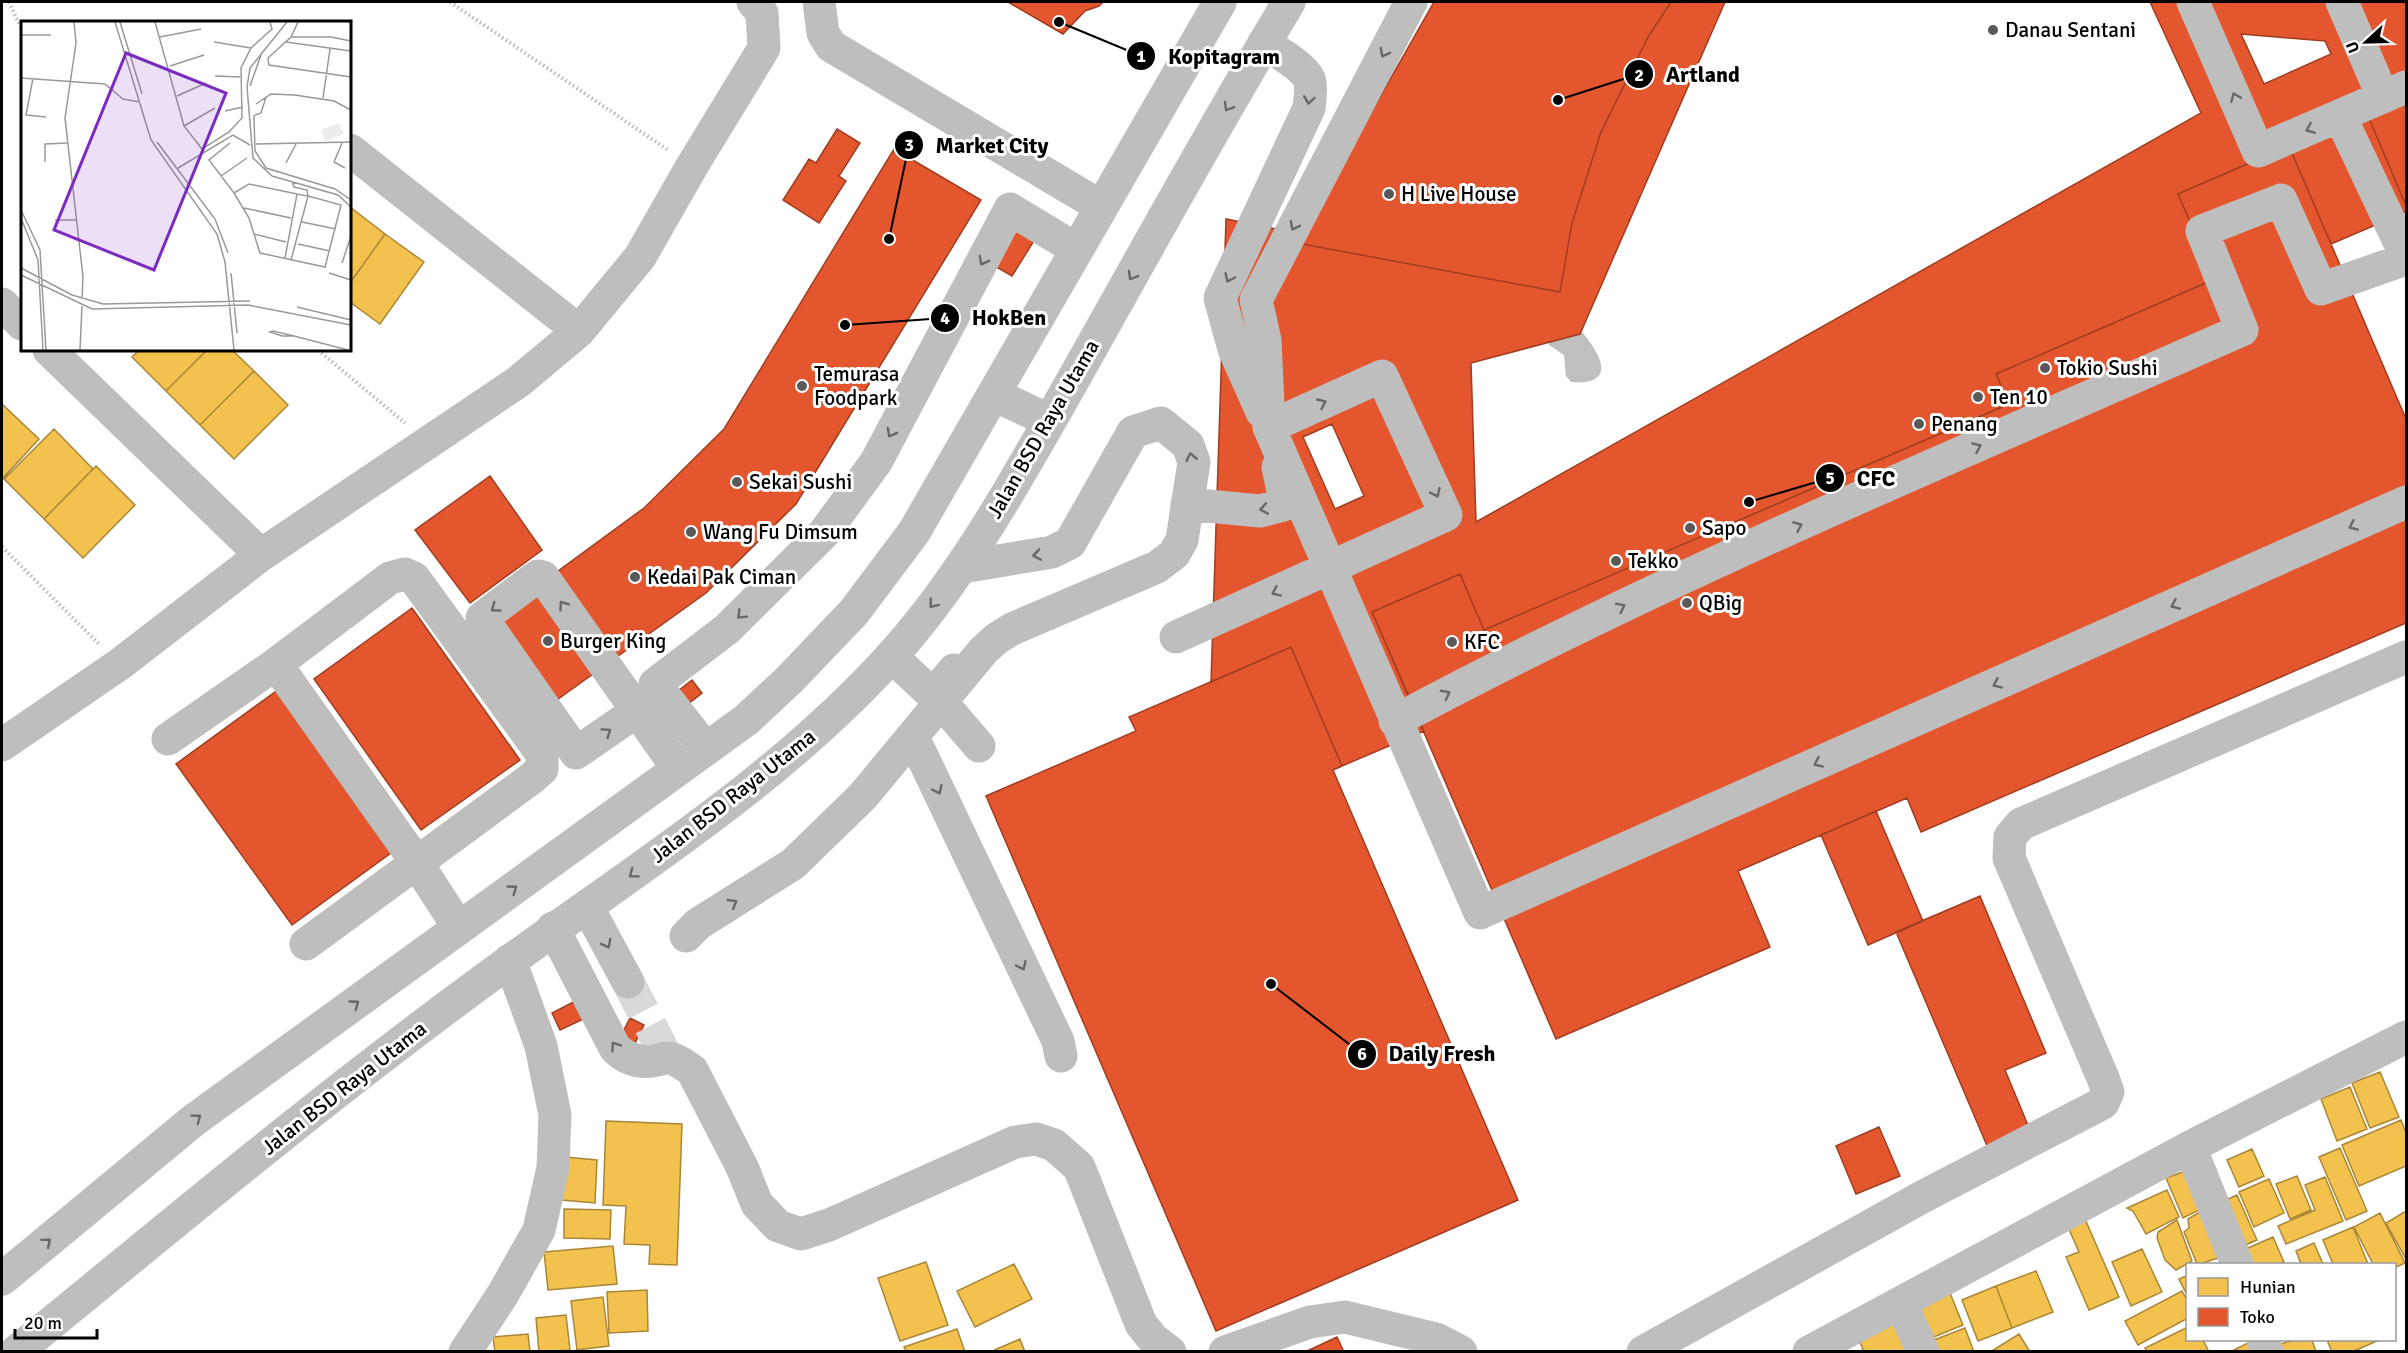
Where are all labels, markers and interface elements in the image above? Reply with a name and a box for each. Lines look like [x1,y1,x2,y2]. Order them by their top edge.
north arrow [2336,12,2396,72]
place label: Danau Sentani [2005,17,2136,43]
inset map [21,21,351,351]
marker: Danau Sentani [1986,23,2000,37]
callout: Kopitagram [1126,36,1292,76]
text: U [2342,39,2364,56]
text: Kopitagram [1168,43,1280,70]
text: 1 [1136,45,1146,67]
one-way arrow [1380,47,1391,58]
callout: Artland [1624,54,1752,94]
text: Artland [1666,61,1740,88]
text: 2 [1634,64,1644,86]
one-way arrow [2230,93,2242,104]
one-way arrow [1303,96,1315,105]
one-way arrow [1224,100,1235,111]
one-way arrow [2305,121,2316,133]
callout: Market City [894,125,1060,165]
text: Market City [936,132,1048,159]
text: 3 [904,134,914,156]
place label: H Live House [1401,181,1517,207]
marker: H Live House [1382,187,1396,201]
one-way arrow [1290,220,1301,231]
one-way arrow [978,255,990,266]
one-way arrow [1128,270,1139,280]
one-way arrow [1225,271,1237,282]
callout: HokBen [930,298,1058,338]
text: HokBen [972,304,1046,331]
text: 4 [940,307,950,329]
street label: Jalan BSD Raya Utama [981,335,1105,523]
place label: Tokio Sushi [2057,355,2158,381]
place label: Temurasa Foodpark [814,361,899,411]
marker: Tokio Sushi [2038,361,2052,375]
marker: Temurasa Foodpark [795,379,809,393]
place label: Ten 10 [1990,384,2048,410]
marker: Ten 10 [1971,390,1985,404]
one-way arrow [1316,398,1327,410]
place label: Penang [1931,411,1998,437]
marker: Penang [1912,417,1926,431]
one-way arrow [887,427,898,438]
one-way arrow [1970,442,1981,454]
one-way arrow [1185,452,1198,462]
callout: CFC [1815,458,1907,498]
text: CFC [1857,465,1895,492]
text: 5 [1825,467,1835,489]
place label: Sekai Sushi [749,469,852,495]
marker: Sekai Sushi [730,475,744,489]
one-way arrow [1428,487,1440,498]
one-way arrow [1260,502,1270,515]
place label: Sapo [1702,515,1746,541]
one-way arrow [2348,518,2359,530]
place label: Wang Fu Dimsum [703,519,858,545]
marker: Sapo [1683,521,1697,535]
one-way arrow [1792,521,1803,533]
marker: Wang Fu Dimsum [684,525,698,539]
one-way arrow [1033,548,1043,561]
place label: Tekko [1628,548,1679,574]
marker: Tekko [1609,554,1623,568]
place label: Kedai Pak Ciman [647,564,796,590]
marker: Kedai Pak Ciman [628,570,642,584]
one-way arrow [1271,585,1282,597]
place label: QBig [1699,590,1742,616]
marker: QBig [1680,596,1694,610]
one-way arrow [929,597,940,608]
one-way arrow [2170,597,2181,609]
one-way arrow [491,600,502,611]
one-way arrow [559,601,570,612]
one-way arrow [1615,603,1626,615]
one-way arrow [738,608,749,619]
place label: Burger King [560,628,666,654]
place label: KFC [1464,629,1500,655]
marker: Burger King [541,634,555,648]
marker: KFC [1445,635,1459,649]
one-way arrow [1992,676,2003,688]
one-way arrow [1440,690,1451,701]
street label: Jalan BSD Raya Utama [645,724,821,868]
one-way arrow [600,728,611,739]
one-way arrow [1814,756,1825,768]
one-way arrow [931,783,943,794]
one-way arrow [629,867,640,878]
one-way arrow [506,885,517,896]
one-way arrow [727,898,737,910]
one-way arrow [600,938,611,948]
one-way arrow [1015,959,1027,970]
one-way arrow [348,1000,359,1011]
street label: Jalan BSD Raya Utama [256,1016,432,1160]
callout: Daily Fresh [1347,1034,1508,1074]
text: Daily Fresh [1388,1040,1496,1067]
one-way arrow [611,1041,622,1052]
text: 6 [1357,1043,1367,1065]
one-way arrow [190,1114,201,1125]
one-way arrow [40,1238,51,1249]
legend [2186,1263,2396,1341]
text: Hunian [2240,1276,2296,1298]
scale bar [15,1302,98,1340]
text: Toko [2240,1306,2275,1328]
text: 20 m [24,1312,62,1334]

